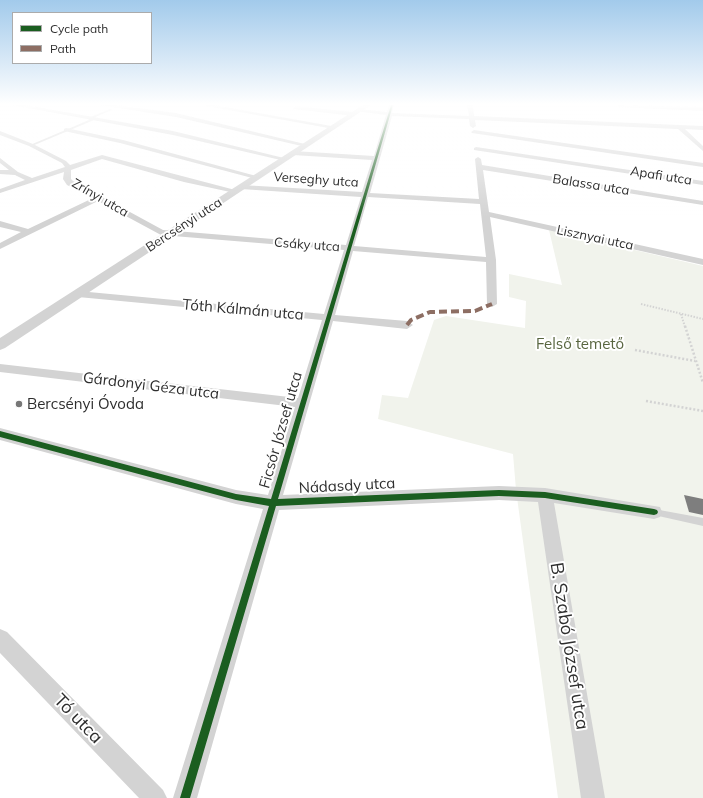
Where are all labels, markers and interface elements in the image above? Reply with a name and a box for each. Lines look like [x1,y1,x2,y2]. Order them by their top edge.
legend [12,12,152,64]
text: Cycle path [50,21,108,36]
text: Path [50,41,76,56]
street label: Apafi utca [629,163,693,189]
street label: Verseghy utca [273,169,359,191]
street label: Balassa utca [551,171,631,199]
street label: Zrínyi utca [69,176,131,220]
street label: Bercsényi utca [143,195,225,255]
street label: Lisznyai utca [555,222,635,254]
street label: Csáky utca [274,235,340,255]
street label: Tóth Kálmán utca [182,296,304,324]
park label: Felső temető [536,335,624,353]
street label: Gárdonyi Géza utca [82,369,220,403]
street label: Ficsór József utca [256,370,306,490]
place label: Bercsényi Óvoda [27,395,144,413]
marker: Bercsényi Óvoda [14,399,24,409]
street label: Nádasdy utca [298,474,396,498]
street label: B. Szabó József utca [545,561,593,731]
street label: Tó utca [49,690,107,748]

